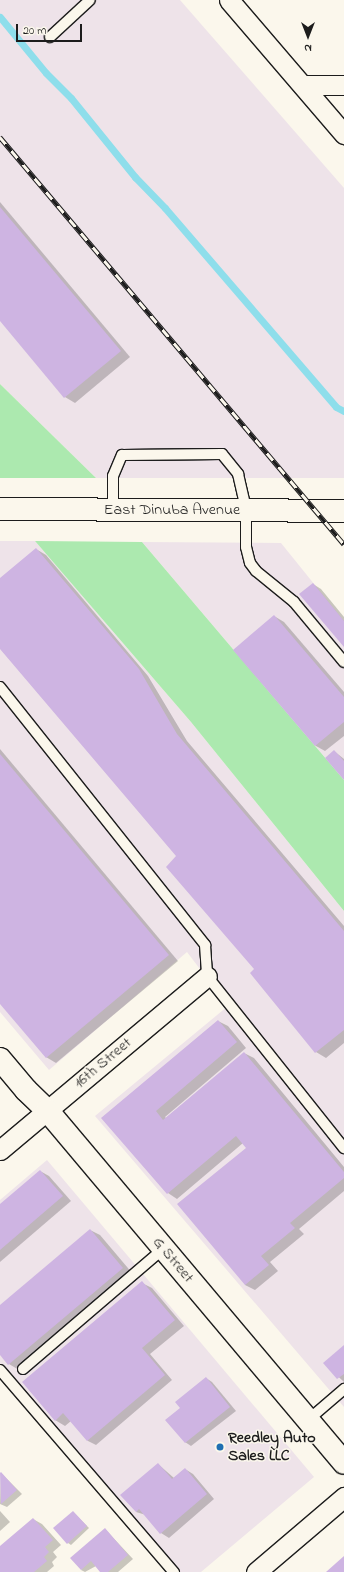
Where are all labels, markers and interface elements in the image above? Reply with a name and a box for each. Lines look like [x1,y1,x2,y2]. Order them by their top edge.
scale bar [18,16,84,42]
north arrow [288,16,328,56]
text: 20 m [23,22,46,40]
text: N [304,40,312,56]
street label: East Dinuba Avenue [104,500,240,520]
street label: 16th Street [70,1033,136,1093]
street label: G Street [148,1233,198,1287]
place label: Reedley Auto Sales LLC [228,1428,316,1466]
marker: Reedley Auto Sales LLC [215,1442,225,1452]

